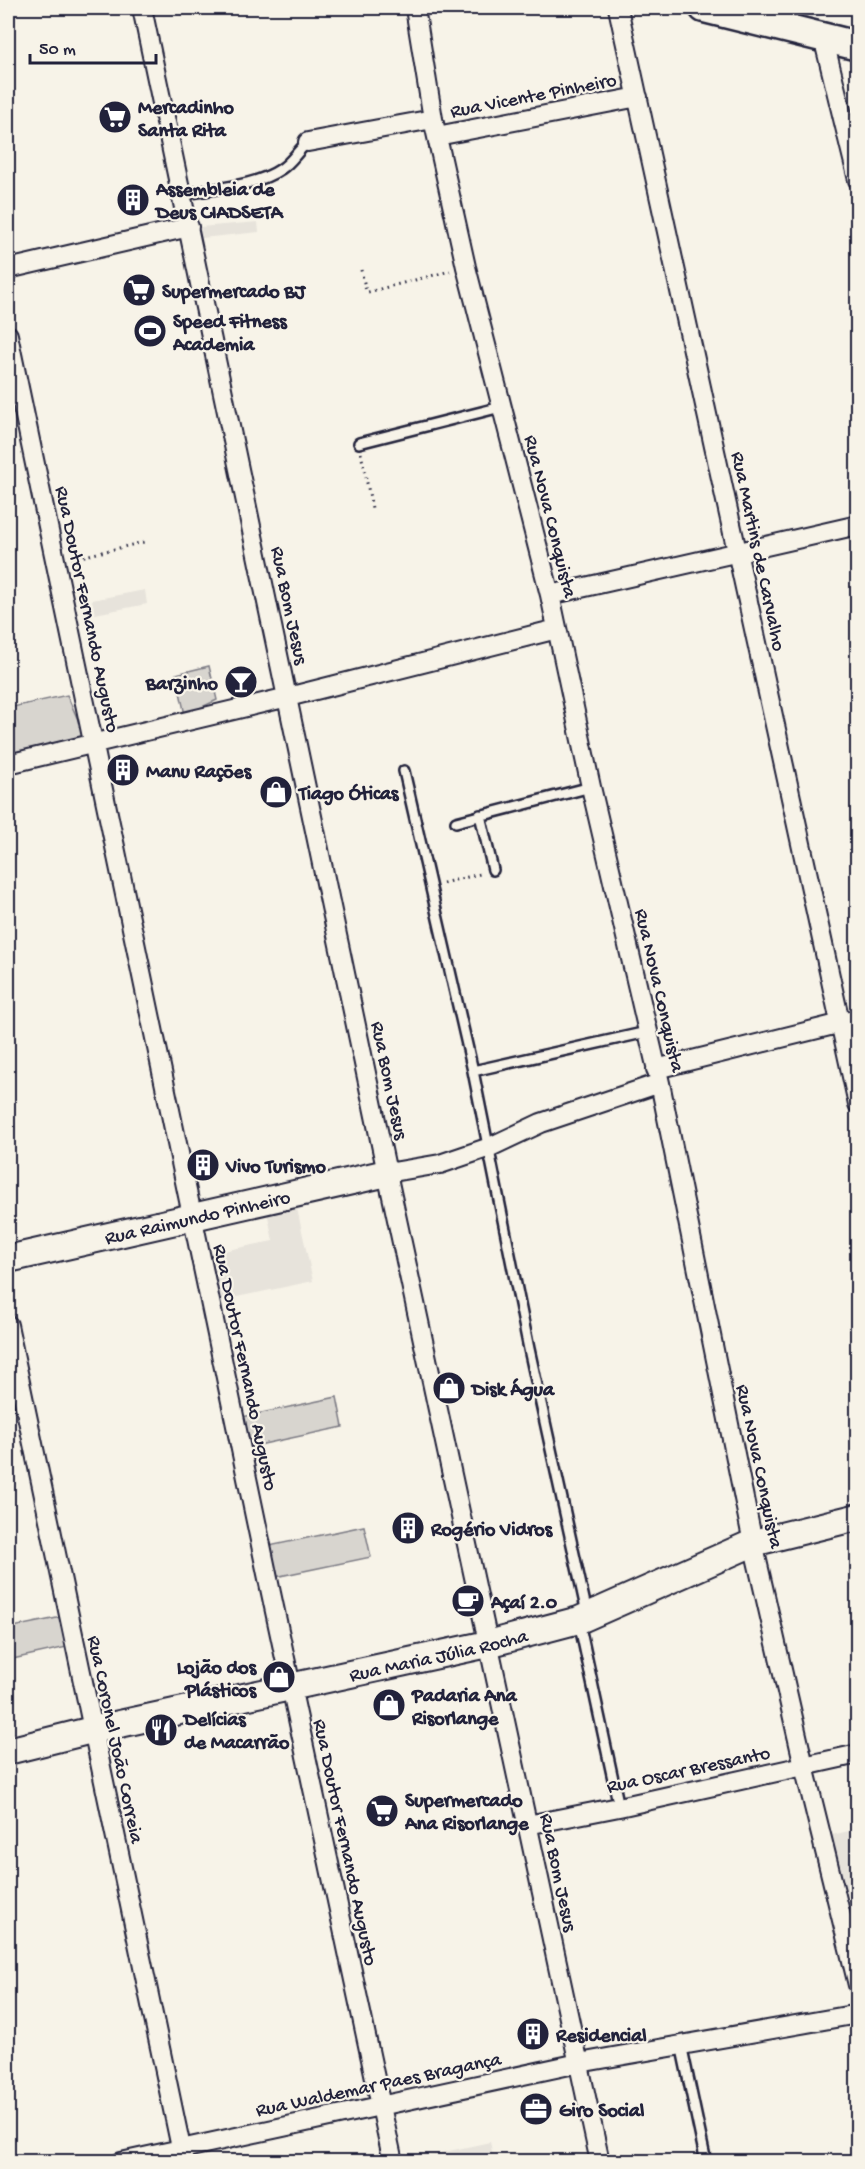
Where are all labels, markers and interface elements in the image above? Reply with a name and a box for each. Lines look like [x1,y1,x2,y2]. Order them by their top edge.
scale bar [30,27,156,65]
text: 50 m [39,40,76,61]
street label: Rua Vicente Pinheiro [449,70,619,125]
place label: Mercadinho Santa Rita [138,98,234,144]
supermarket icon: Mercadinho Santa Rita [97,99,133,135]
place label: Assembleia de Deus CIADSETA [154,180,285,226]
building icon: Assembleia de Deus CIADSETA [115,182,151,218]
supermarket icon: Supermercado BJ [121,272,157,308]
place label: Supermercado BJ [162,282,306,305]
place label: Speed Fitness Academia [172,312,288,358]
sports icon: Speed Fitness Academia [132,313,168,349]
street label: Rua Nova Conquista [517,433,580,601]
street label: Rua Martins de Carvalho [724,450,789,653]
street label: Rua Doutor Fernando Augusto [48,484,123,735]
street label: Rua Bom Jesus [264,545,311,668]
bar icon: Barzinho [223,664,259,700]
place label: Barzinho [145,674,219,697]
building icon: Manu Rações [105,752,141,788]
place label: Manu Rações [146,762,253,785]
shop icon: Tiago Óticas [258,774,294,810]
place label: Tiago Óticas [297,783,400,807]
street label: Rua Nova Conquista [628,907,688,1076]
street label: Rua Bom Jesus [364,1020,411,1143]
building icon: Vivo Turismo [185,1147,221,1183]
place label: Vivo Turismo [225,1157,326,1180]
street label: Rua Raimundo Pinheiro [103,1187,293,1252]
street label: Rua Doutor Fernando Augusto [206,1242,281,1493]
shop icon: Disk Água [431,1370,467,1406]
place label: Disk Água [470,1378,555,1403]
street label: Rua Nova Conquista [729,1383,786,1552]
building icon: Rogério Vidros [390,1510,426,1546]
place label: Rogério Vidros [430,1520,554,1543]
cafe icon: Açaí 2.0 [450,1583,486,1619]
place label: Açaí 2.0 [490,1593,558,1616]
street label: Rua Maria Júlia Rocha [348,1626,532,1689]
street label: Rua Coronel João Correia [80,1634,147,1847]
place label: Lojão dos Plásticos [177,1658,258,1704]
shop icon: Lojão dos Plásticos [261,1659,297,1695]
place label: Padaria Ana Risorlange [411,1686,518,1732]
shop icon: Padaria Ana Risorlange [371,1687,407,1723]
place label: Delícias de Macarrão [182,1710,290,1756]
restaurant icon: Delícias de Macarrão [143,1712,179,1748]
street label: Rua Doutor Fernando Augusto [306,1717,381,1968]
street label: Rua Oscar Bressanto [605,1743,772,1800]
place label: Supermercado Ana Risorlange [404,1791,529,1837]
supermarket icon: Supermercado Ana Risorlange [364,1793,400,1829]
street label: Rua Bom Jesus [533,1812,580,1935]
building icon: Residencial [515,2016,551,2052]
place label: Residencial [555,2026,647,2049]
street label: Rua Waldemar Paes Bragança [254,2049,504,2124]
office icon: Giro Social [518,2091,554,2127]
place label: Giro Social [559,2101,645,2124]

